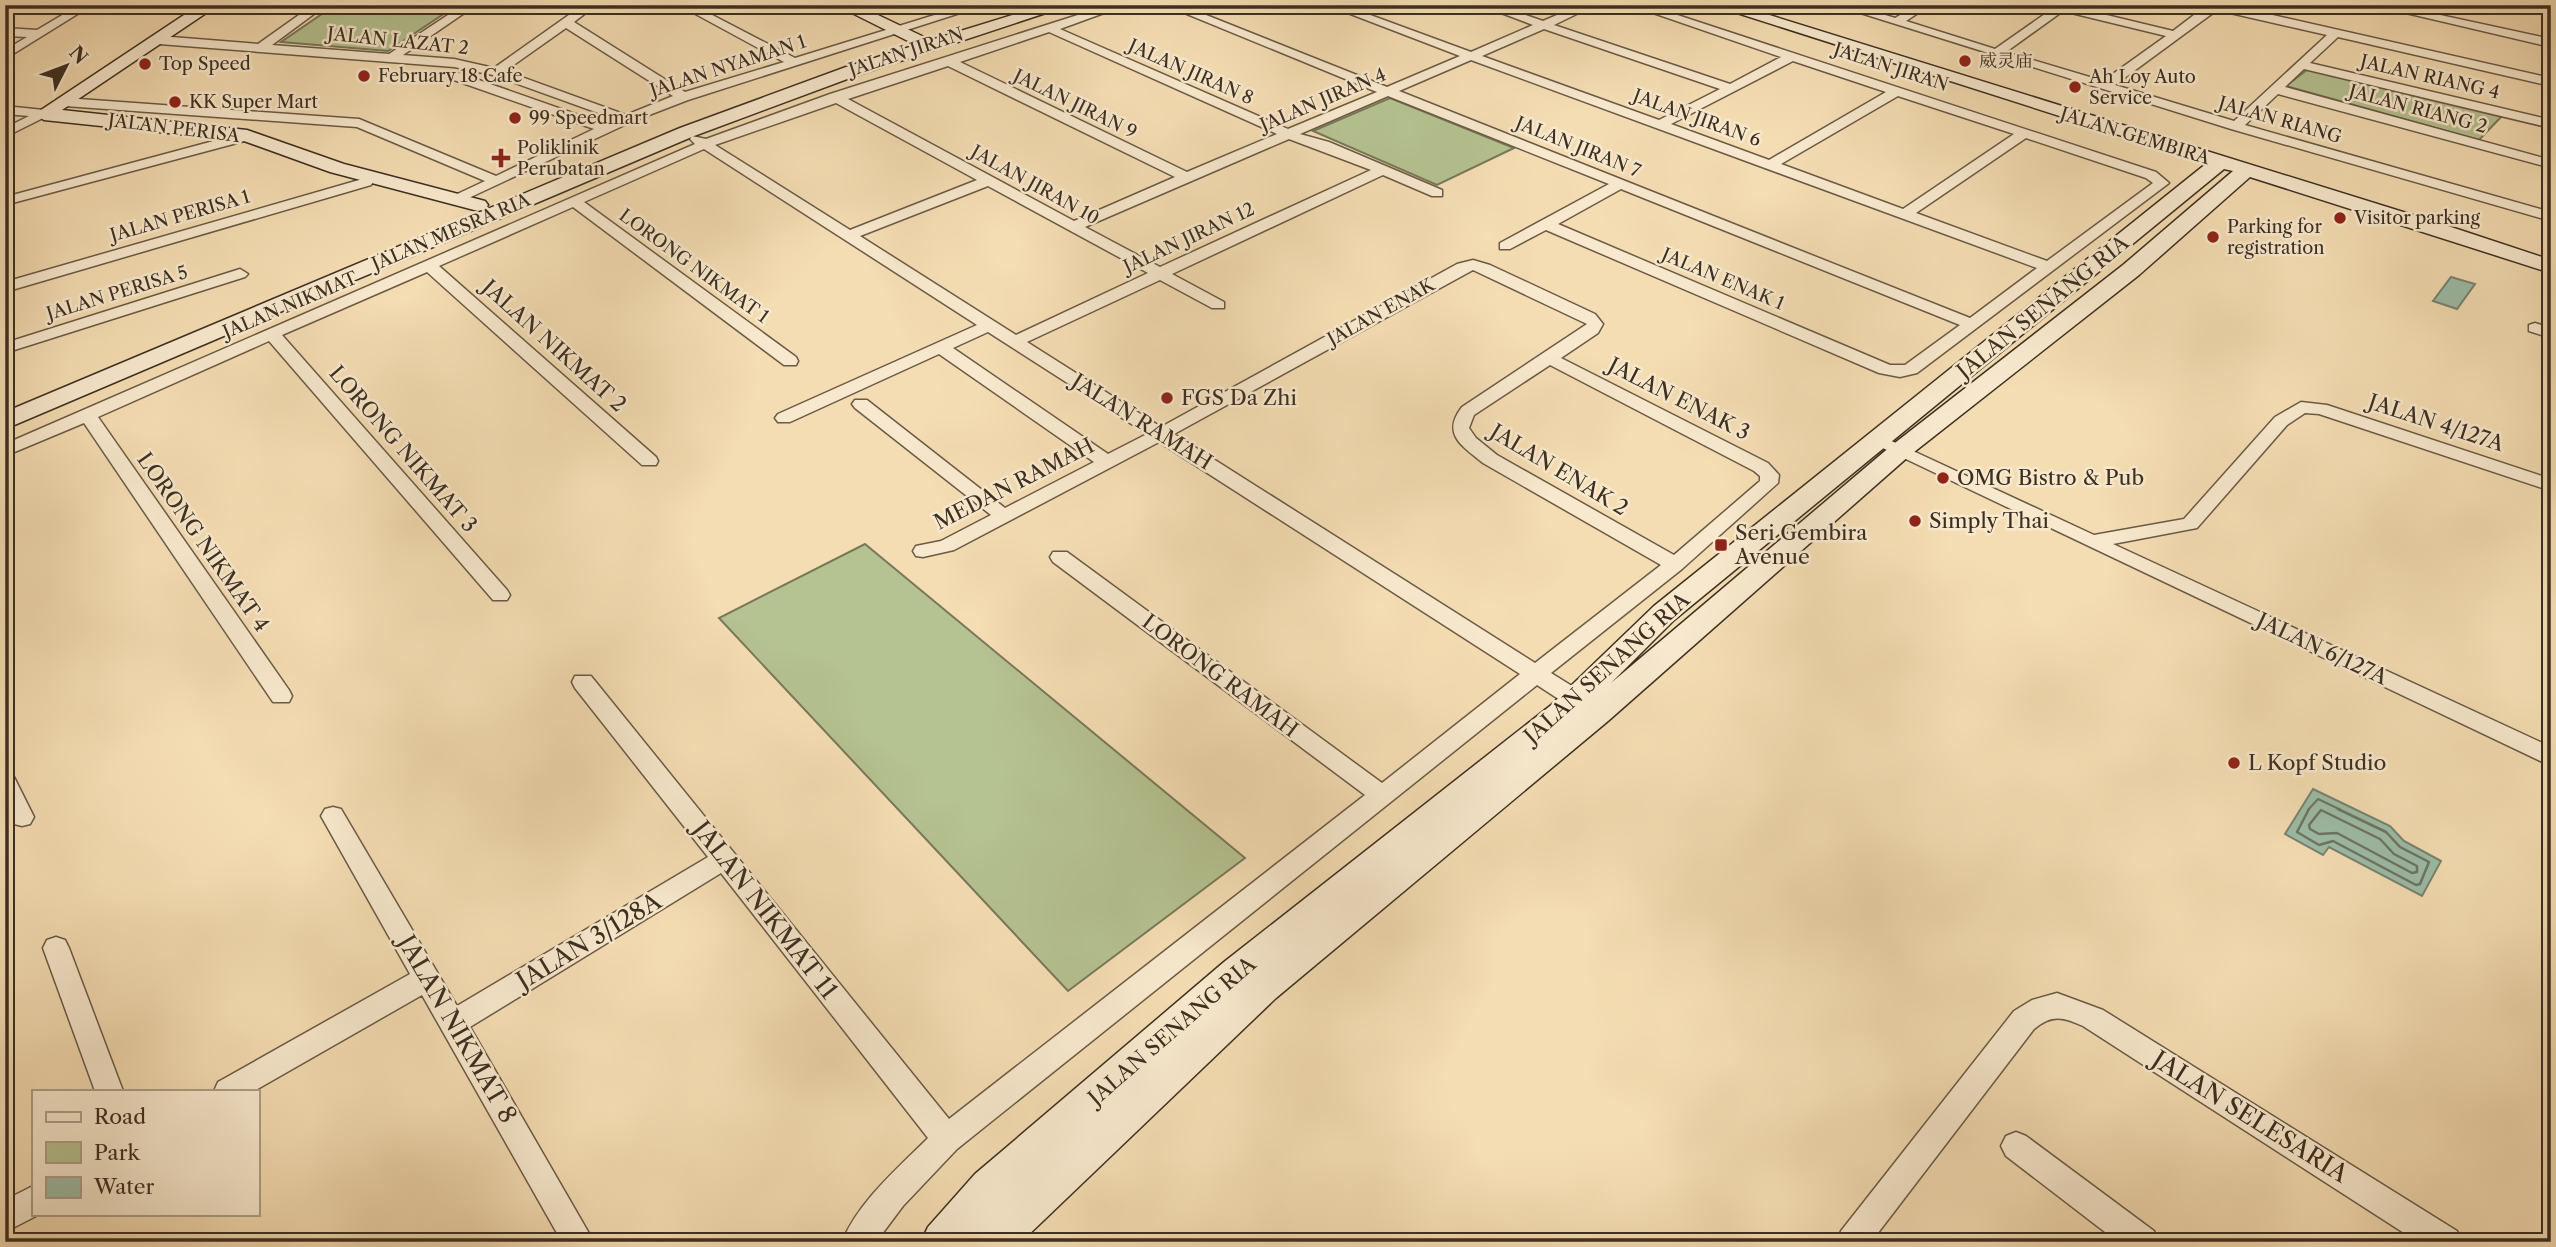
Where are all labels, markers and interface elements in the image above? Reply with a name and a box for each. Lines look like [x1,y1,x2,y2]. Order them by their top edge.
street label: JALAN LAZAT 2 [323,22,470,59]
street label: JALAN JIRAN [843,23,966,82]
street label: JALAN NYAMAN 1 [644,30,809,103]
north arrow [32,32,102,102]
street label: JALAN JIRAN 8 [1122,33,1257,109]
street label: JALAN JIRAN [1828,37,1951,96]
text: N [64,41,92,69]
place label: 威灵庙 [1979,50,2033,72]
street label: JALAN RIANG 4 [2355,50,2502,104]
place label: Top Speed [159,53,251,75]
marker: 威灵庙 [1957,53,1973,69]
marker: Top Speed [137,56,153,72]
street label: JALAN JIRAN 9 [1007,63,1140,143]
street label: JALAN JIRAN 4 [1254,64,1389,138]
place label: February 18 Cafe [378,65,523,87]
place label: Ah Loy Auto Service [2088,66,2196,109]
marker: February 18 Cafe [356,68,372,84]
marker: Ah Loy Auto Service [2067,79,2083,95]
street label: JALAN RIANG 2 [2344,79,2490,138]
street label: JALAN JIRAN 6 [1627,84,1764,151]
place label: KK Super Mart [189,91,319,113]
street label: JALAN RIANG [2213,91,2345,148]
marker: KK Super Mart [167,94,183,110]
street label: JALAN GEMBIRA [2055,102,2213,169]
place label: 99 Speedmart [529,107,649,129]
street label: JALAN PERISA [104,109,242,147]
marker: 99 Speedmart [507,110,523,126]
street label: JALAN JIRAN 7 [1509,111,1644,182]
place label: Poliklinik Perubatan [517,137,605,180]
street label: JALAN JIRAN 10 [964,139,1103,229]
marker: Poliklinik Perubatan [491,148,511,168]
street label: JALAN PERISA 1 [105,185,253,247]
street label: JALAN MESRA RIA [366,188,534,276]
street label: JALAN JIRAN 12 [1117,198,1258,279]
street label: LORONG NIKMAT 1 [615,204,773,328]
place label: Visitor parking [2353,207,2481,229]
marker: Visitor parking [2332,210,2348,226]
place label: Parking for registration [2227,216,2325,259]
street label: JALAN SENANG RIA [1949,229,2134,385]
marker: Parking for registration [2205,229,2221,245]
street label: JALAN ENAK 1 [1656,242,1788,315]
street label: JALAN PERISA 5 [41,261,190,326]
street label: JALAN NIKMAT [217,267,361,344]
street label: JALAN NIKMAT 2 [475,272,631,417]
street label: JALAN ENAK [1321,273,1439,352]
street label: JALAN ENAK 3 [1602,351,1754,445]
street label: LORONG NIKMAT 3 [324,360,482,537]
street label: JALAN RAMAH [1065,367,1217,475]
place label: FGS Da Zhi [1181,385,1297,410]
street label: JALAN 4/127A [2362,388,2508,456]
marker: FGS Da Zhi [1159,390,1175,406]
street label: JALAN ENAK 2 [1483,417,1633,520]
street label: MEDAN RAMAH [930,432,1098,535]
street label: LORONG NIKMAT 4 [132,447,275,636]
place label: OMG Bistro & Pub [1957,465,2144,490]
marker: OMG Bistro & Pub [1935,470,1951,486]
place label: Simply Thai [1929,508,2049,533]
marker: Simply Thai [1907,513,1923,529]
place label: Seri Gembira Avenue [1734,520,1868,569]
marker: Seri Gembira Avenue [1713,537,1729,553]
street label: JALAN SENANG RIA [1517,587,1695,750]
street label: JALAN 6/127A [2250,606,2392,690]
street label: LORONG RAMAH [1137,609,1303,742]
place label: L Kopf Studio [2248,750,2386,775]
marker: L Kopf Studio [2226,755,2242,771]
street label: JALAN NIKMAT 11 [684,812,844,1004]
street label: JALAN 3/128A [508,885,667,997]
street label: JALAN NIKMAT 8 [390,926,523,1128]
street label: JALAN SENANG RIA [1081,951,1261,1112]
street label: JALAN SELESARIA [2144,1042,2355,1189]
legend [32,1090,259,1216]
text: Road [94,1104,146,1129]
text: Park [94,1140,140,1165]
text: Water [93,1174,154,1199]

